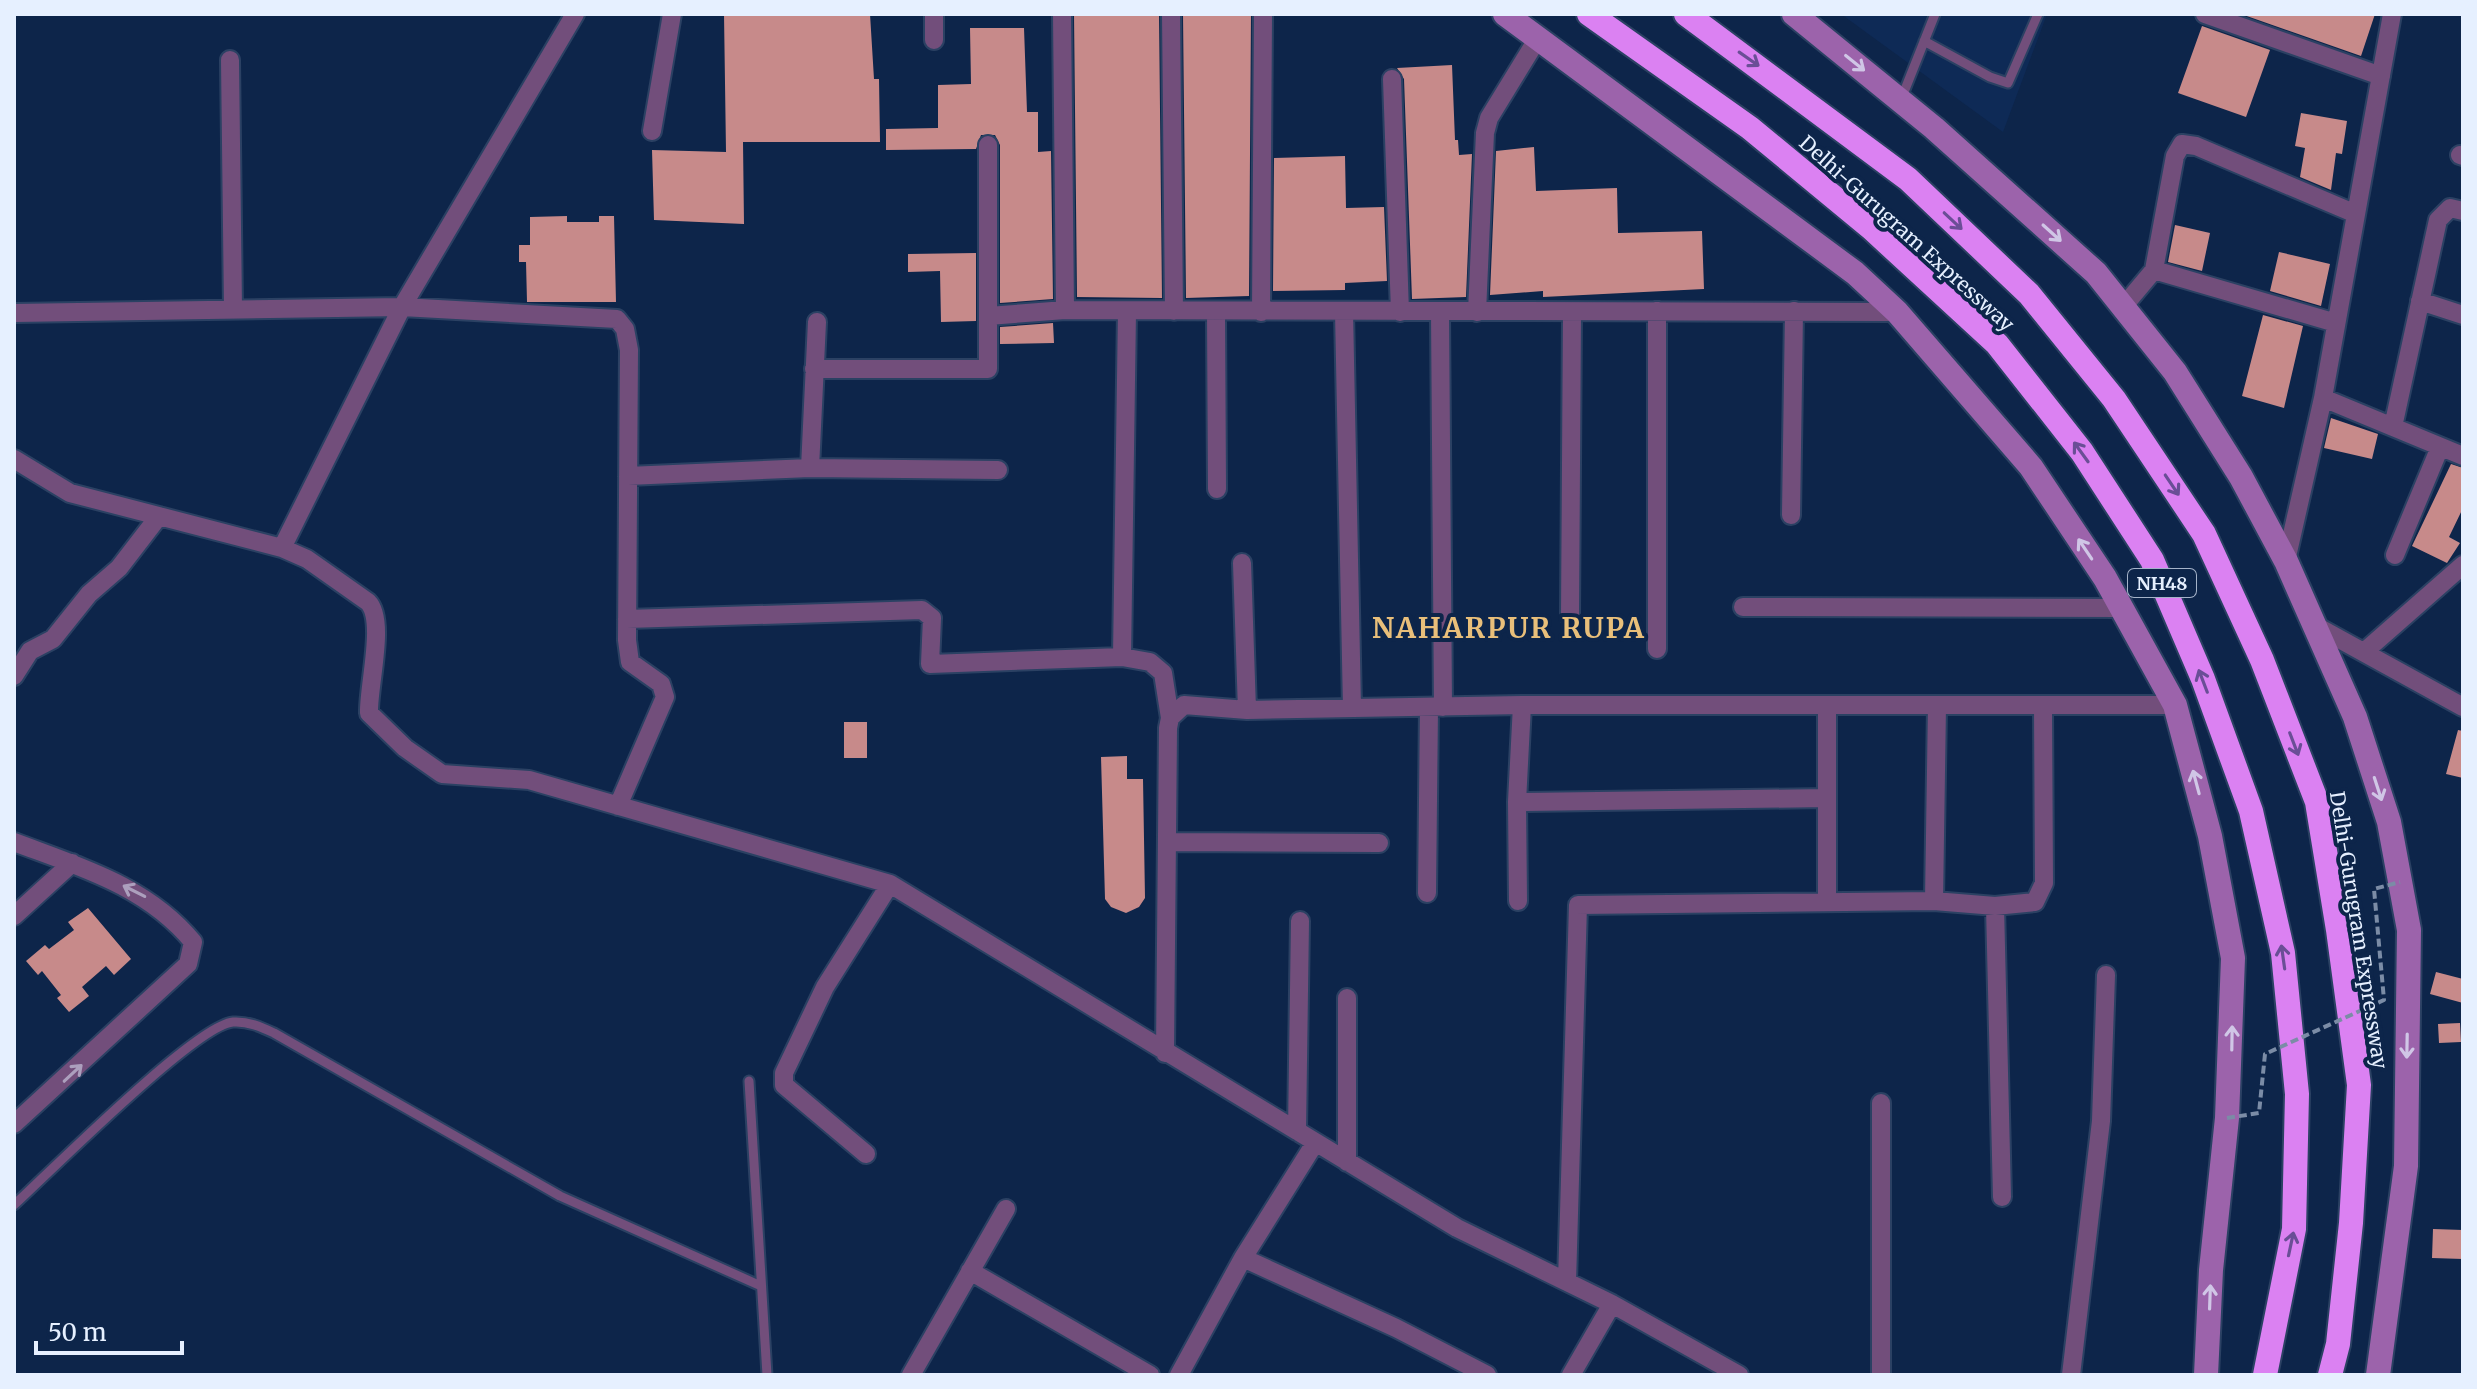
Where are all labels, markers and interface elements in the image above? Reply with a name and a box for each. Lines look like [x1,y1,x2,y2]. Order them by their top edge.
one-way arrow [1738,51,1760,67]
one-way arrow [1844,54,1865,72]
street label: Delhi-Gurugram Expressway [1794,130,2020,336]
one-way arrow [1942,211,1962,230]
one-way arrow [2041,224,2061,242]
one-way arrow [2073,442,2090,464]
one-way arrow [2163,473,2180,495]
one-way arrow [2077,538,2094,560]
road number: NH48 [2128,569,2196,597]
district label: NAHARPUR RUPA [1372,610,1646,646]
one-way arrow [2195,669,2209,694]
one-way arrow [2288,731,2303,756]
one-way arrow [2187,770,2202,796]
one-way arrow [2372,776,2387,801]
street label: Delhi-Gurugram Expressway [2325,789,2393,1071]
one-way arrow [123,883,147,899]
one-way arrow [2275,945,2290,970]
one-way arrow [2224,1025,2239,1052]
one-way arrow [2399,1032,2415,1059]
one-way arrow [63,1064,83,1083]
one-way arrow [2285,1231,2300,1257]
one-way arrow [2202,1284,2217,1311]
scale bar [36,1305,182,1355]
text: 50 m [48,1317,107,1348]

